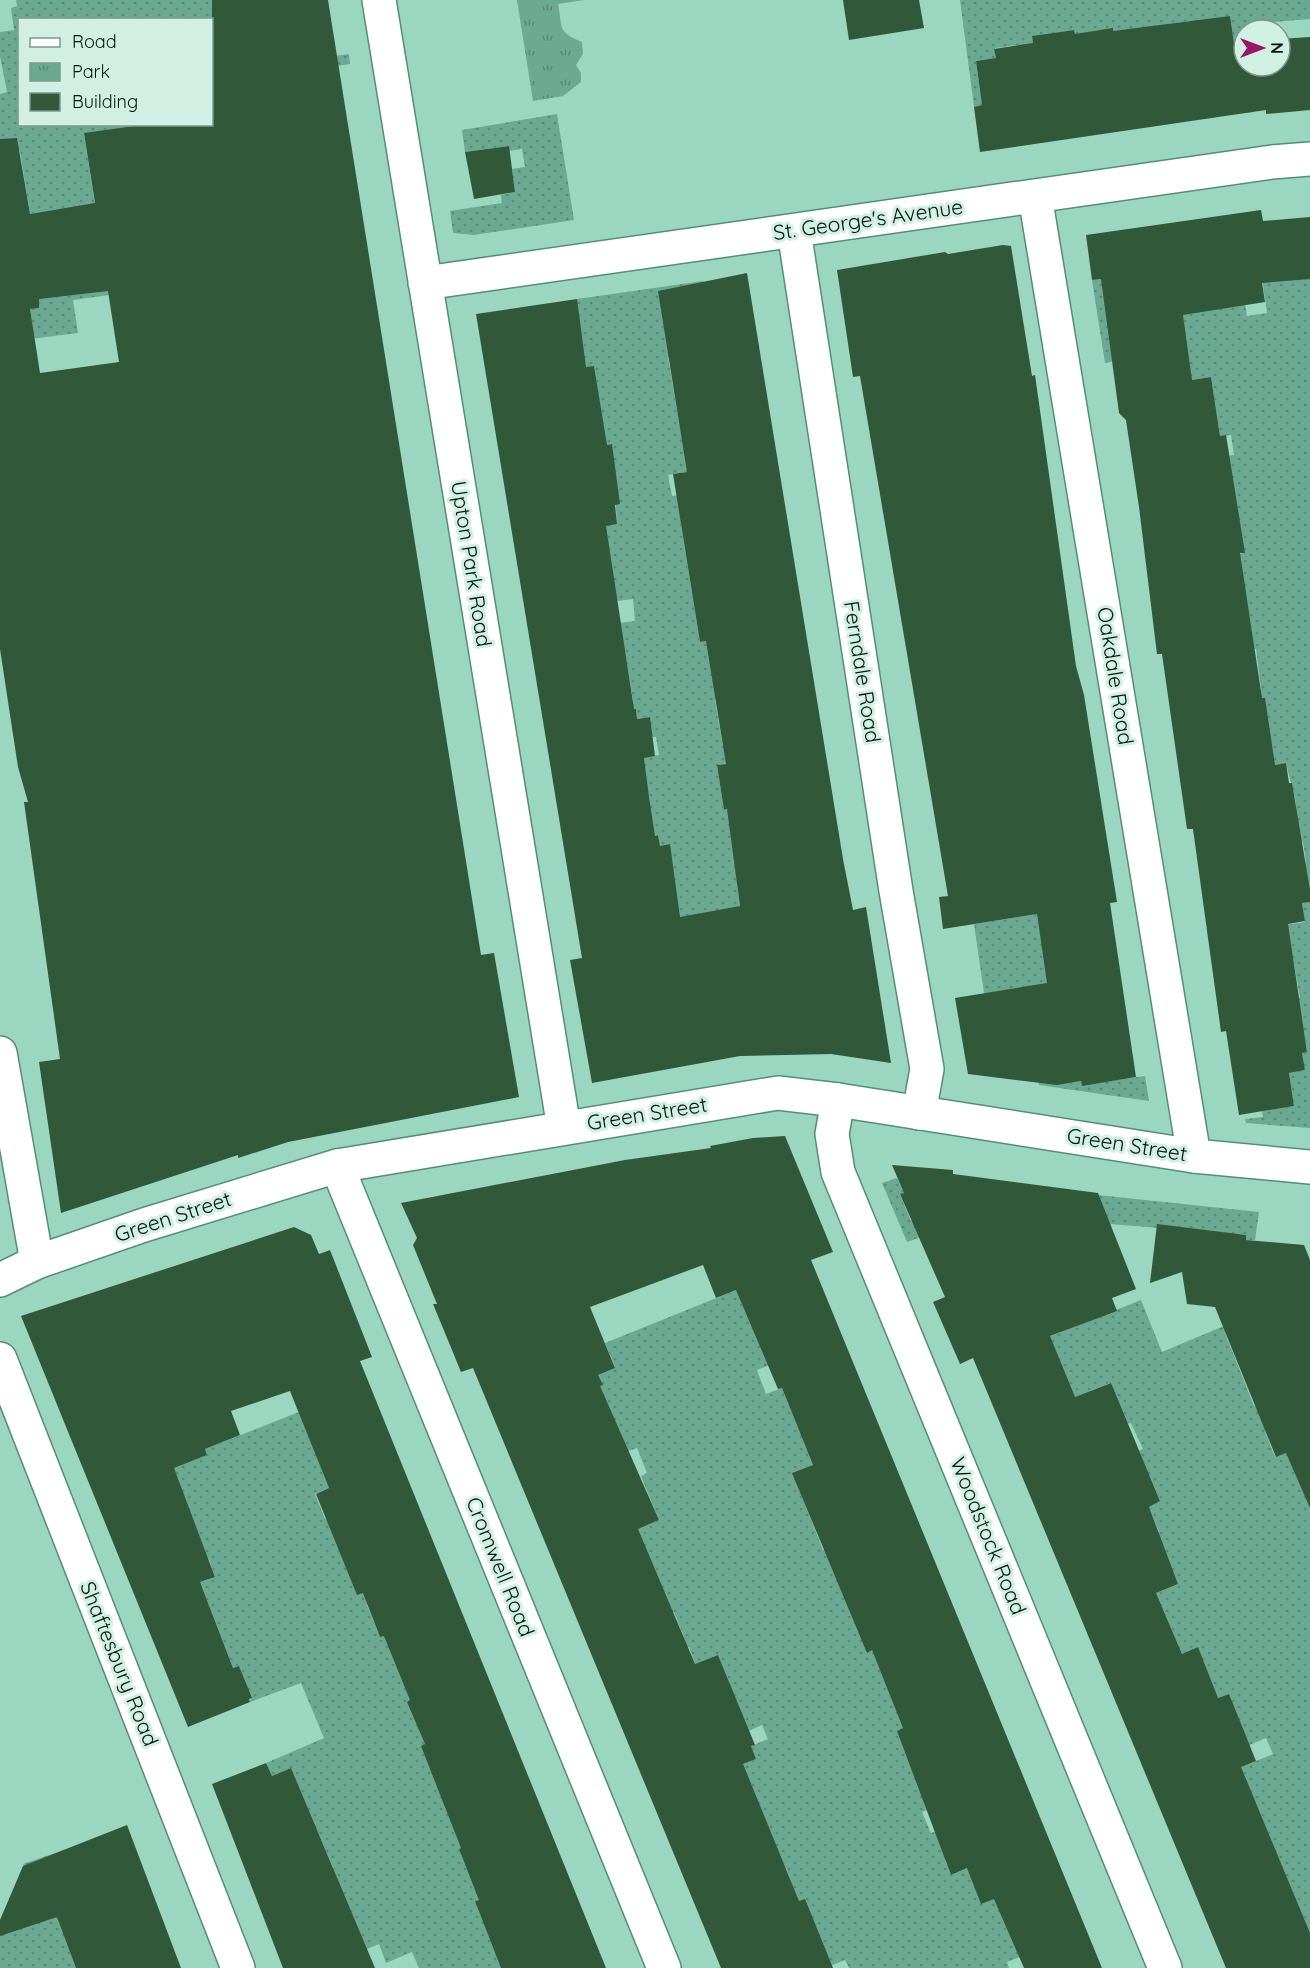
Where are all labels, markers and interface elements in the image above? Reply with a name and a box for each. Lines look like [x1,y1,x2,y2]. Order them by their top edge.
legend [18,18,213,126]
north arrow [1232,18,1292,78]
text: Road [72,30,117,53]
text: N [1267,42,1287,54]
text: Park [72,60,110,83]
text: Building [72,90,138,113]
street label: St. George's Avenue [771,193,964,245]
street label: Upton Park Road [446,479,498,649]
street label: Ferndale Road [839,599,887,745]
street label: Oakdale Road [1092,605,1140,747]
street label: Green Street [585,1091,709,1135]
street label: Green Street [1065,1122,1189,1166]
street label: Green Street [111,1185,234,1247]
street label: Woodstock Road [945,1453,1032,1618]
street label: Cromwell Road [461,1493,541,1640]
street label: Shaftesbury Road [75,1577,165,1750]

